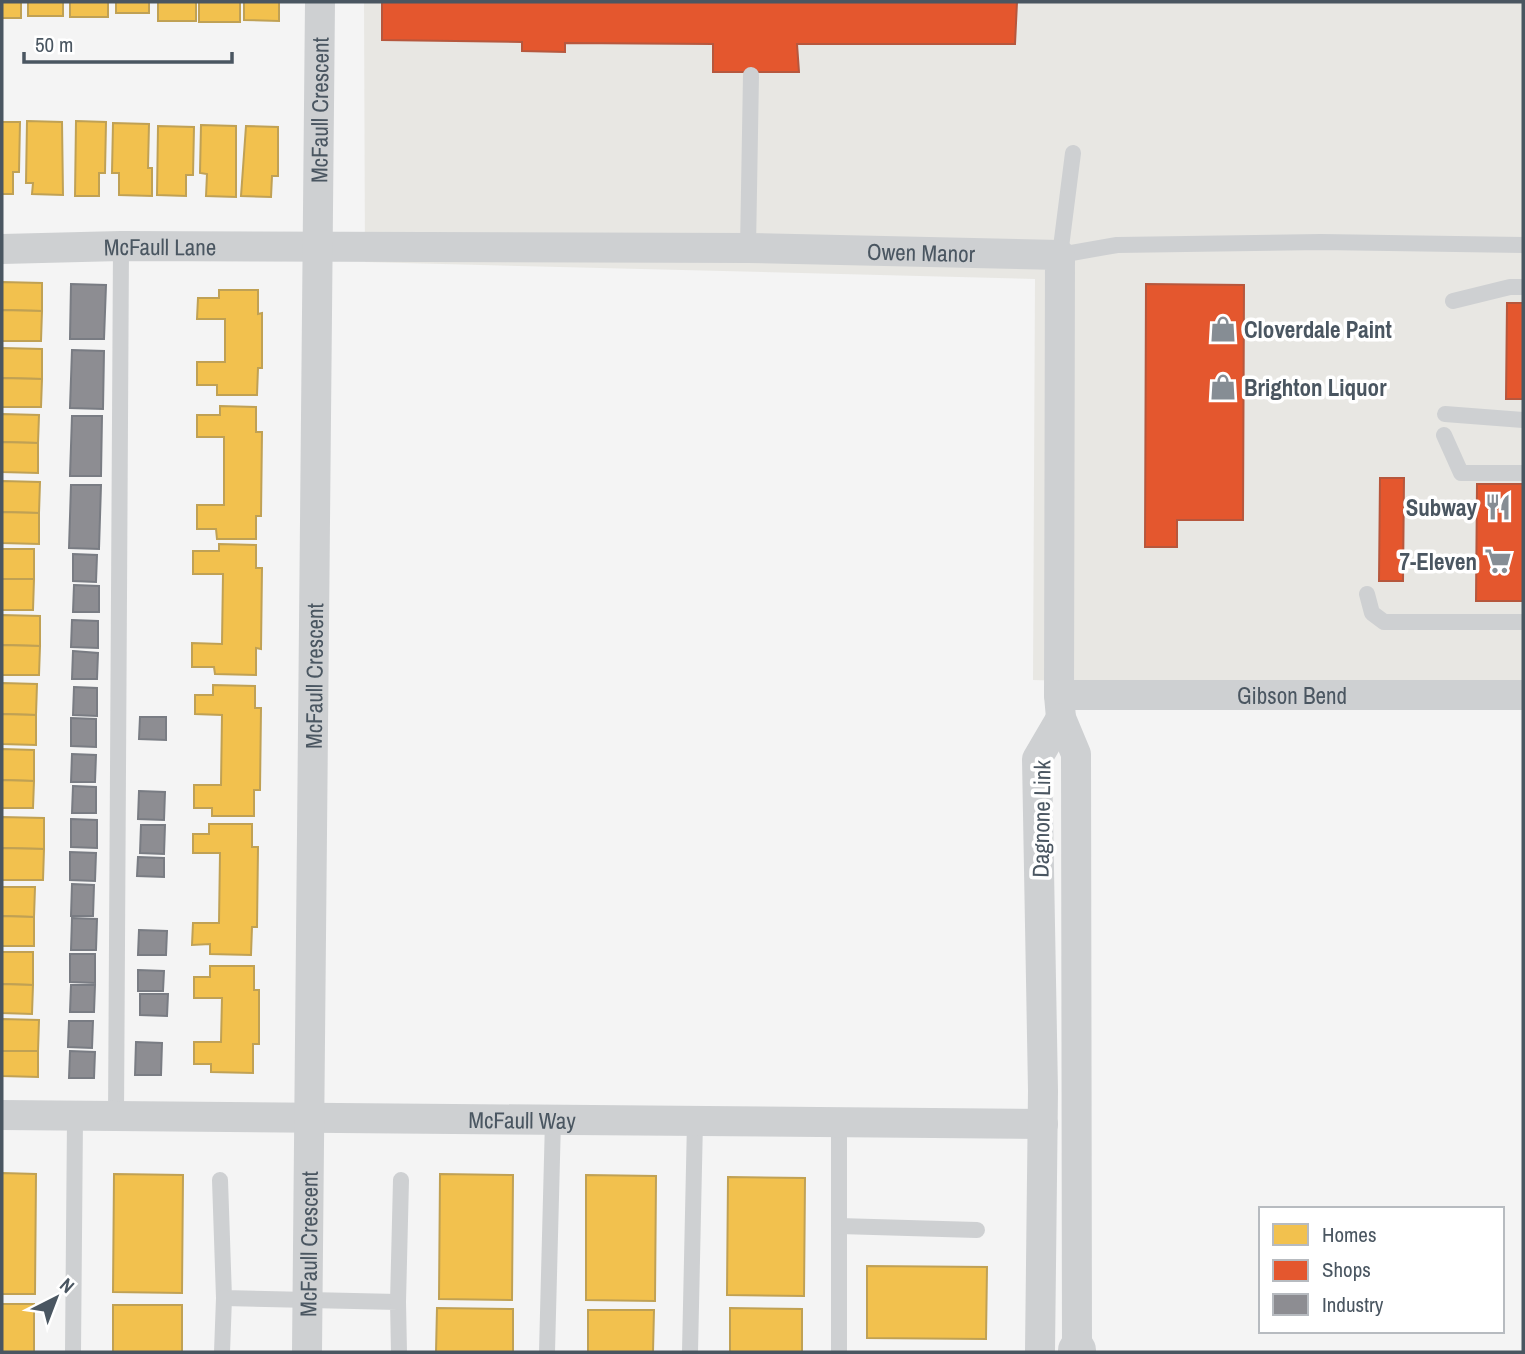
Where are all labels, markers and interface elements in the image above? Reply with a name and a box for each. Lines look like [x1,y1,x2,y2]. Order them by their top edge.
scale bar [24,21,233,65]
text: 50 m [35,30,73,59]
street label: McFaull Crescent [303,37,335,183]
street label: McFaull Lane [103,230,216,262]
street label: Owen Manor [867,235,976,269]
shop icon: Cloverdale Paint [1208,314,1238,344]
place label: Cloverdale Paint [1244,314,1392,345]
shop icon: Brighton Liquor [1208,372,1238,402]
place label: Brighton Liquor [1244,372,1387,403]
place label: Subway [1406,492,1478,523]
restaurant icon: Subway [1483,492,1513,522]
place label: 7-Eleven [1399,546,1477,577]
supermarket icon: 7-Eleven [1483,546,1513,576]
street label: McFaull Crescent [297,603,330,749]
street label: Gibson Bend [1237,680,1347,711]
street label: Dagnone Link [1024,759,1058,878]
street label: McFaull Way [468,1104,576,1135]
street label: McFaull Crescent [292,1171,324,1317]
legend [1259,1207,1504,1333]
text: Homes [1322,1220,1377,1249]
text: Shops [1322,1255,1371,1284]
north arrow [21,1263,91,1333]
text: N [54,1272,80,1299]
text: Industry [1322,1290,1384,1319]

